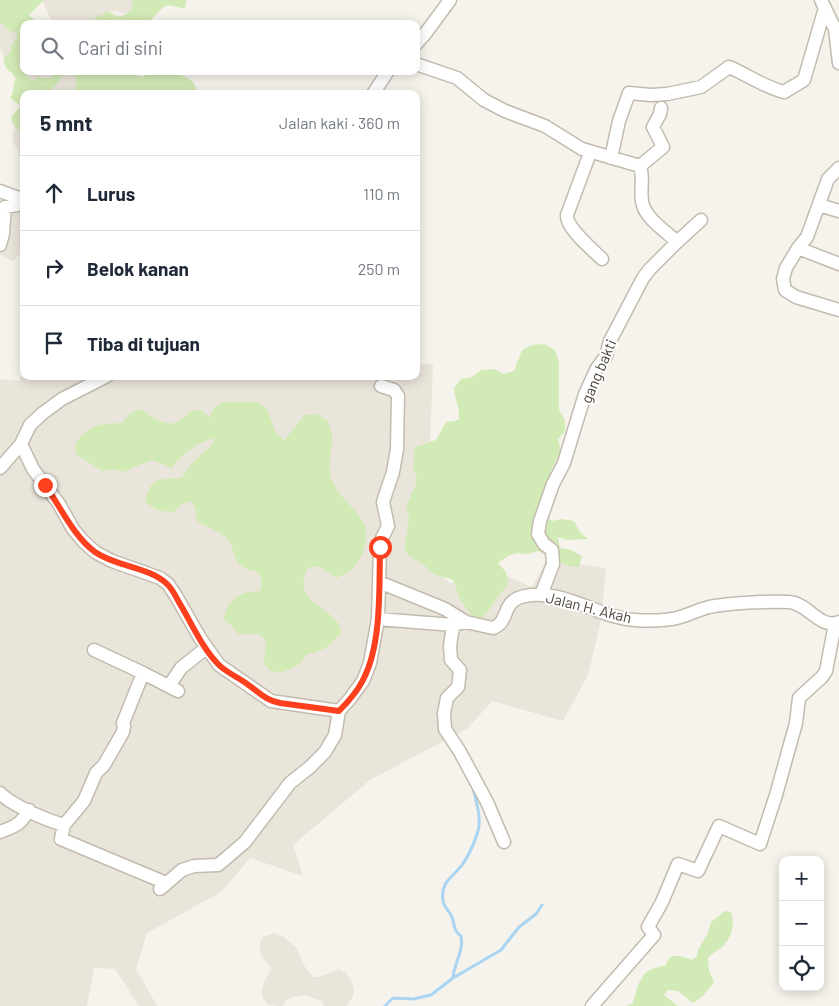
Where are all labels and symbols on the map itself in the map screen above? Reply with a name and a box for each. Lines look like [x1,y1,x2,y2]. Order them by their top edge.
street label: gang bakti [577,336,619,406]
route end [34,474,57,497]
route start [369,536,392,559]
street label: Jalan H. Akah [544,588,634,626]

